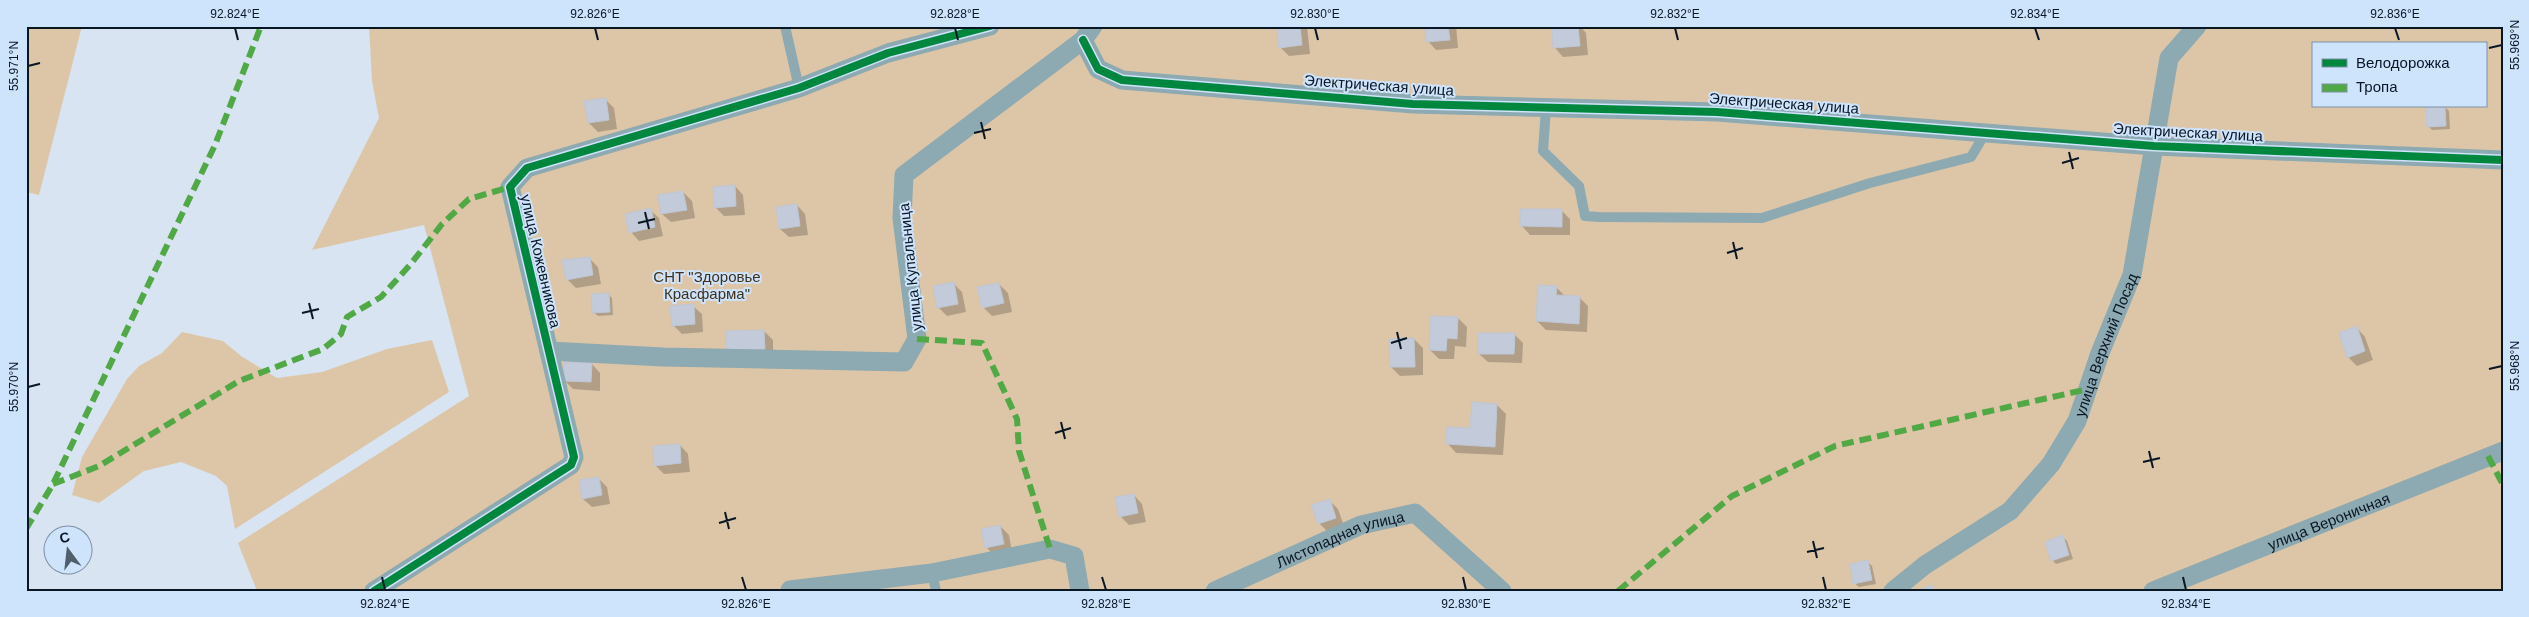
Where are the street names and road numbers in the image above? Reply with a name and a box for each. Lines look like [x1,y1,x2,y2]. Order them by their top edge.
street label: Электрическая улица [1304,71,1455,99]
street label: Электрическая улица [1709,89,1860,117]
street label: Электрическая улица [2113,120,2264,144]
street label: улица Кожевникова [517,193,565,330]
street label: улица Купальница [895,202,925,332]
street label: улица Верхний Посад [2071,270,2141,419]
street label: улица Вероничная [2265,489,2392,553]
street label: Листопадная улица [1273,507,1406,571]

